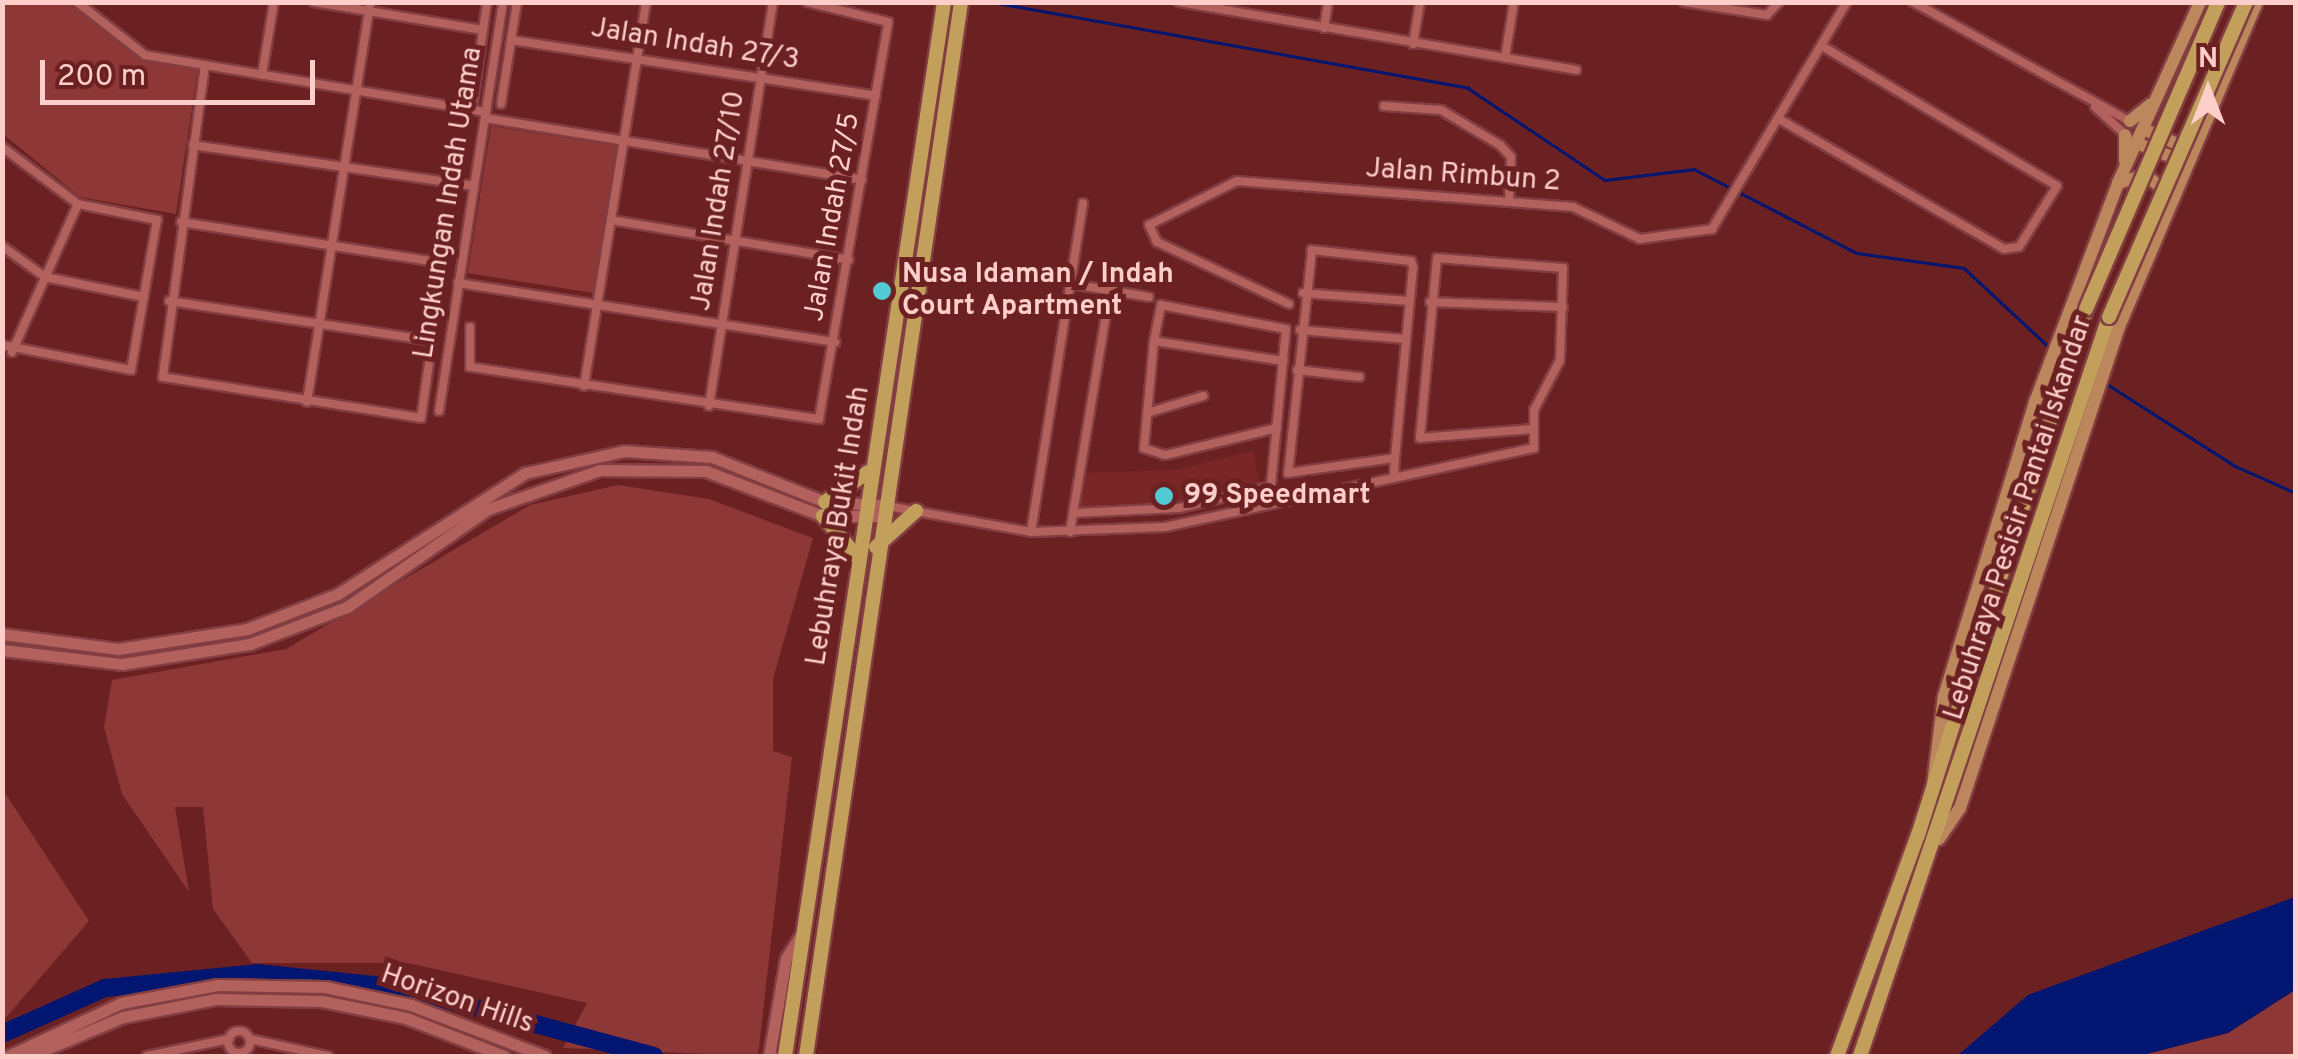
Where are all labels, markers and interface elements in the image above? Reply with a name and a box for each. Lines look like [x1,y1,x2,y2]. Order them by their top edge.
street label: Jalan Indah 27/3 [588,12,802,78]
scale bar [45,40,320,102]
north arrow [2158,40,2258,140]
text: N [2198,42,2218,78]
street label: Lingkungan Indah Utama [408,45,490,361]
text: 200 m [57,59,146,96]
street label: Jalan Indah 27/10 [685,89,753,313]
street label: Jalan Indah 27/5 [798,110,868,324]
street label: Jalan Rimbun 2 [1364,152,1562,200]
place label: Nusa Idaman / Indah Court Apartment [902,258,1174,324]
marker: Nusa Idaman / Indah Court Apartment [871,280,893,302]
street label: Lebuhraya Pesisir Pantai Iskandar [1938,312,2100,724]
street label: Lebuhraya Bukit Indah [800,384,878,668]
place label: 99 Speedmart [1184,479,1370,513]
marker: 99 Speedmart [1153,485,1175,507]
street label: Horizon Hills [376,958,538,1042]

